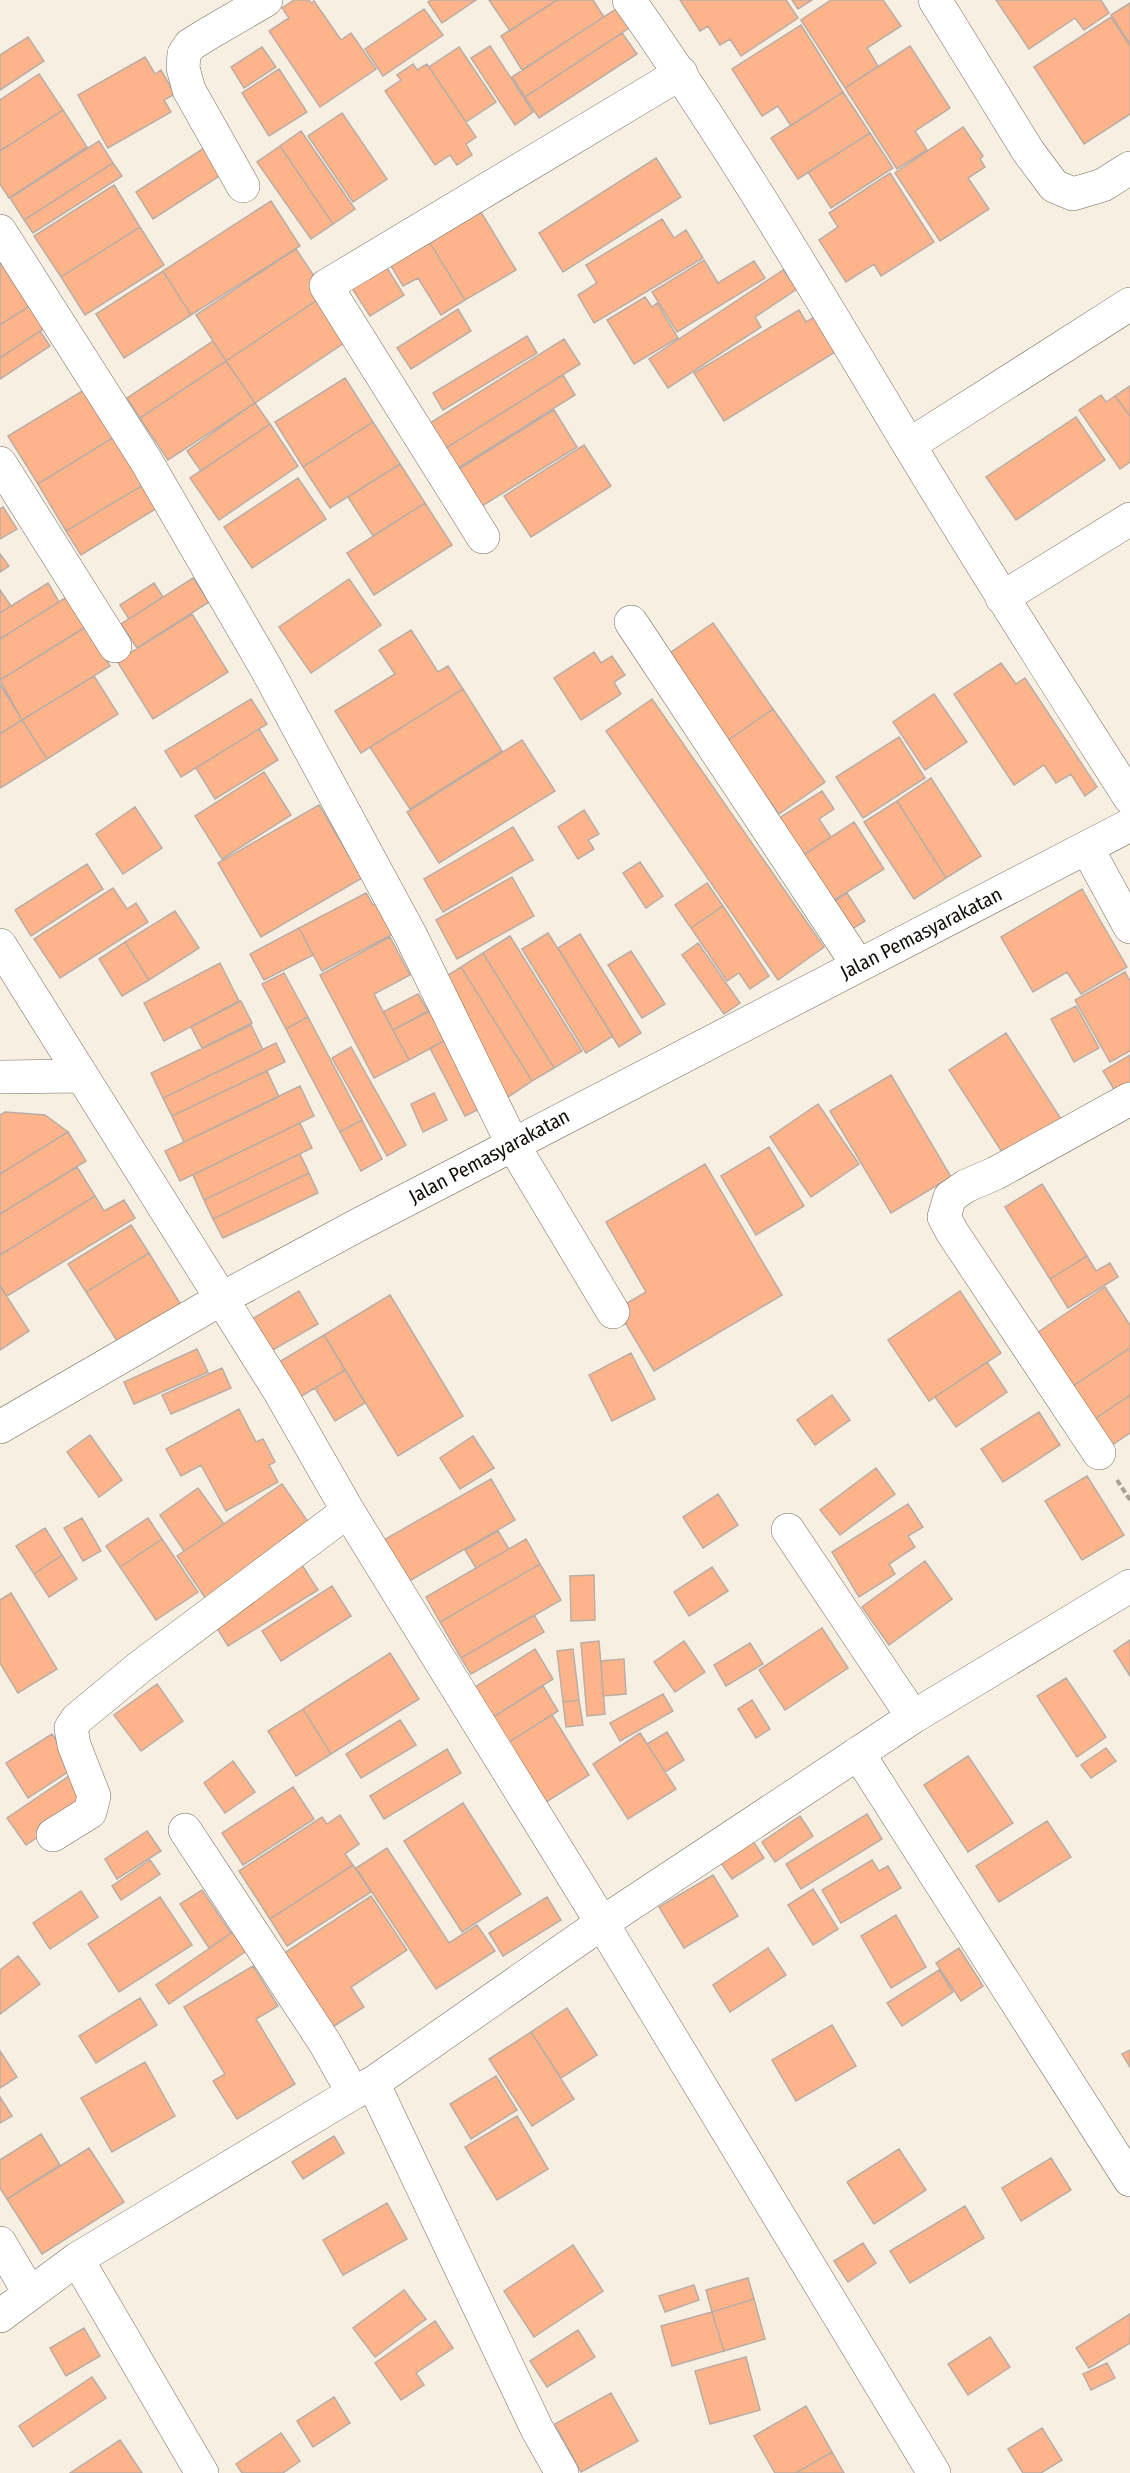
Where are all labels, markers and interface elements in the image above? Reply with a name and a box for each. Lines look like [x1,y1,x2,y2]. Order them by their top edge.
street label: Jalan Pemasyarakatan [836,882,1006,984]
street label: Jalan Pemasyarakatan [405,1104,573,1208]

